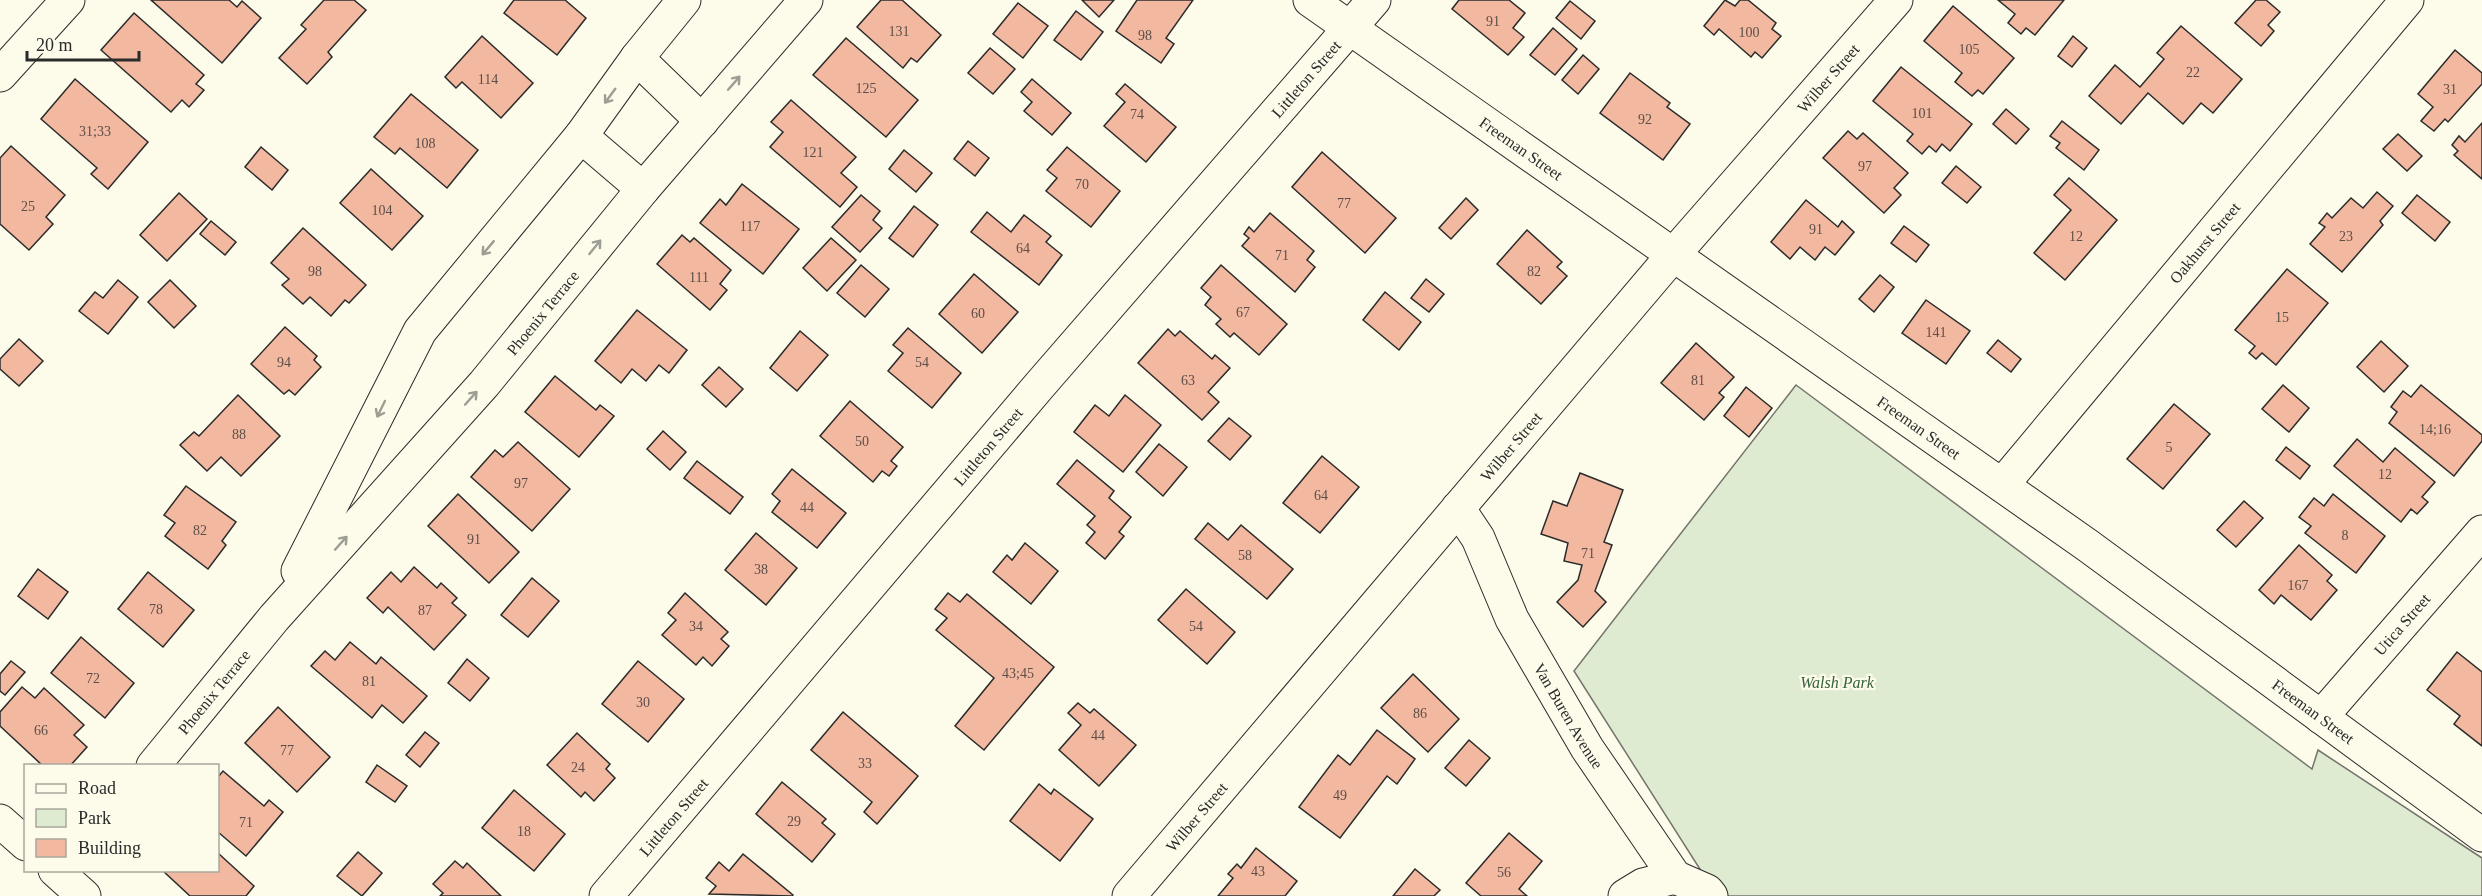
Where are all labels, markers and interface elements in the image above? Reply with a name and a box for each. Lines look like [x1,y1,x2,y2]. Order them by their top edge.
house number: 91 [1486,14,1500,29]
scale bar [27,24,140,62]
house number: 131 [889,24,910,39]
house number: 100 [1739,25,1760,40]
house number: 98 [1138,28,1152,43]
text: 20 m [36,35,73,55]
street label: Littleton Street [1268,36,1344,121]
street label: Wilber Street [1793,40,1863,116]
house number: 105 [1959,42,1980,57]
house number: 22 [2186,65,2200,80]
house number: 114 [478,72,498,87]
one-way arrow [728,75,741,91]
house number: 125 [856,81,877,96]
house number: 31 [2443,82,2457,97]
one-way arrow [604,87,616,103]
house number: 101 [1912,106,1933,121]
house number: 74 [1130,107,1144,122]
house number: 92 [1638,112,1652,127]
street label: Freeman Street [1476,113,1566,183]
house number: 31;33 [79,124,111,139]
house number: 108 [415,136,436,151]
house number: 121 [803,145,824,160]
house number: 97 [1858,159,1872,174]
house number: 70 [1075,177,1089,192]
house number: 77 [1337,196,1351,211]
street label: Oakhurst Street [2166,198,2243,286]
house number: 25 [21,199,35,214]
house number: 104 [372,203,393,218]
house number: 117 [740,219,760,234]
house number: 91 [1809,222,1823,237]
house number: 12 [2069,229,2083,244]
house number: 23 [2339,229,2353,244]
one-way arrow [482,240,495,256]
one-way arrow [588,240,601,256]
house number: 64 [1016,241,1030,256]
house number: 71 [1275,248,1289,263]
house number: 98 [308,264,322,279]
house number: 82 [1527,264,1541,279]
street label: Phoenix Terrace [503,267,582,358]
house number: 111 [689,270,709,285]
house number: 67 [1236,305,1250,320]
house number: 60 [971,306,985,321]
house number: 15 [2275,310,2289,325]
house number: 141 [1926,325,1947,340]
house number: 94 [277,355,291,370]
house number: 54 [915,355,929,370]
house number: 63 [1181,373,1195,388]
house number: 81 [1691,373,1705,388]
one-way arrow [464,391,478,406]
street label: Freeman Street [1874,392,1964,462]
one-way arrow [374,400,386,418]
street label: Littleton Street [950,404,1026,489]
street label: Wilber Street [1477,408,1545,484]
house number: 14;16 [2419,422,2451,437]
house number: 88 [232,427,246,442]
house number: 50 [855,434,869,449]
house number: 5 [2166,440,2173,455]
house number: 12 [2378,467,2392,482]
house number: 97 [514,476,528,491]
house number: 64 [1314,488,1328,503]
house number: 44 [800,500,814,515]
house number: 82 [193,523,207,538]
house number: 8 [2342,528,2349,543]
house number: 91 [467,532,481,547]
one-way arrow [334,536,348,551]
house number: 71 [1581,546,1595,561]
house number: 58 [1238,548,1252,563]
house number: 38 [754,562,768,577]
house number: 167 [2288,578,2309,593]
street label: Utica Street [2370,590,2433,658]
house number: 78 [149,602,163,617]
house number: 87 [418,603,432,618]
house number: 34 [689,619,703,634]
house number: 54 [1189,619,1203,634]
street label: Phoenix Terrace [174,646,253,737]
street label: Van Buren Avenue [1531,660,1607,772]
house number: 43;45 [1002,666,1034,681]
house number: 72 [86,671,100,686]
house number: 81 [362,674,376,689]
park label: Walsh Park [1800,674,1875,691]
street label: Freeman Street [2269,676,2358,747]
house number: 30 [636,695,650,710]
house number: 86 [1413,706,1427,721]
house number: 66 [34,723,48,738]
house number: 44 [1091,728,1105,743]
house number: 77 [280,743,294,758]
house number: 33 [858,756,872,771]
house number: 24 [571,760,585,775]
legend [24,764,219,872]
street label: Littleton Street [636,774,711,859]
text: Road [78,778,116,798]
street label: Wilber Street [1162,778,1231,855]
house number: 49 [1333,788,1347,803]
text: Park [78,808,111,828]
house number: 29 [787,814,801,829]
house number: 71 [239,815,253,830]
house number: 18 [517,824,531,839]
text: Building [78,838,141,858]
house number: 43 [1251,864,1265,879]
house number: 56 [1497,865,1511,880]

